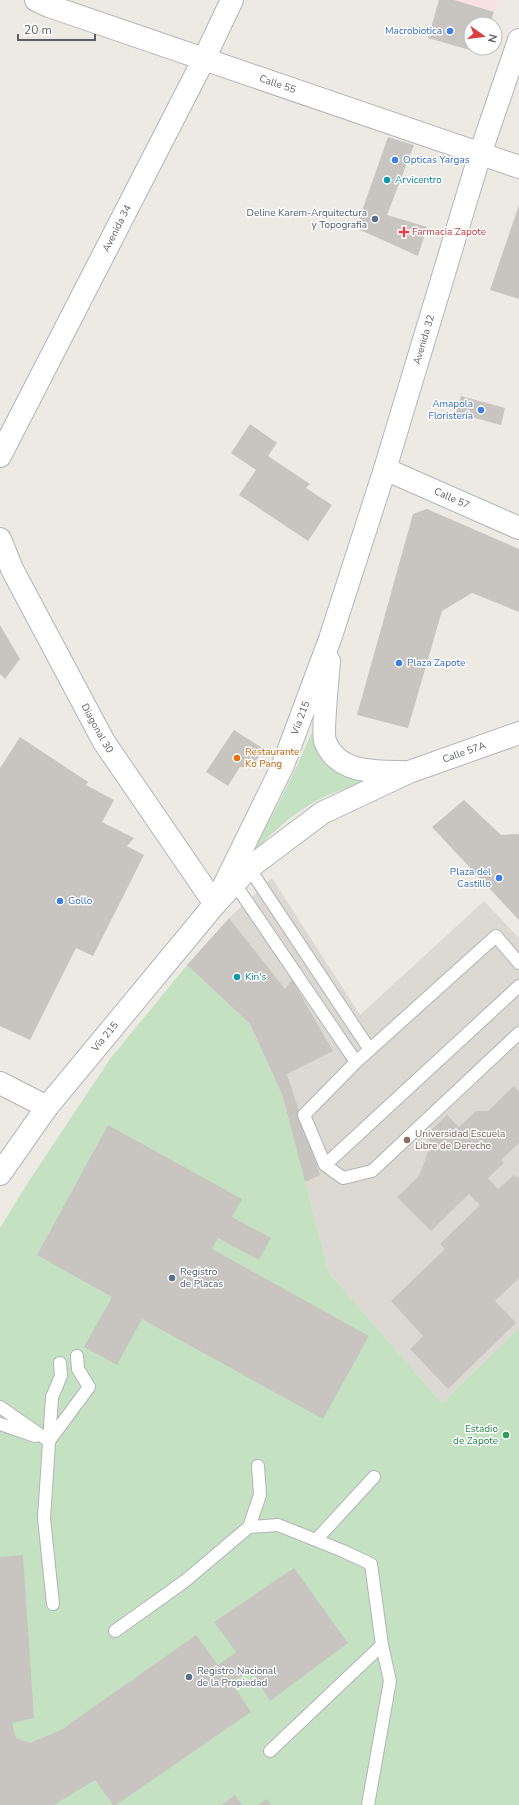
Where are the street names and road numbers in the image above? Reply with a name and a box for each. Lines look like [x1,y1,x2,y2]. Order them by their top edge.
street label: Calle 55 [258,72,298,97]
street label: Avenida 34 [99,202,135,254]
street label: Avenida 32 [410,313,438,366]
street label: Calle 57 [432,484,472,512]
street label: Vía 215 [288,699,313,738]
street label: Diagonal 30 [78,701,117,756]
street label: Calle 57A [441,738,488,767]
street label: Vía 215 [88,1019,122,1056]

